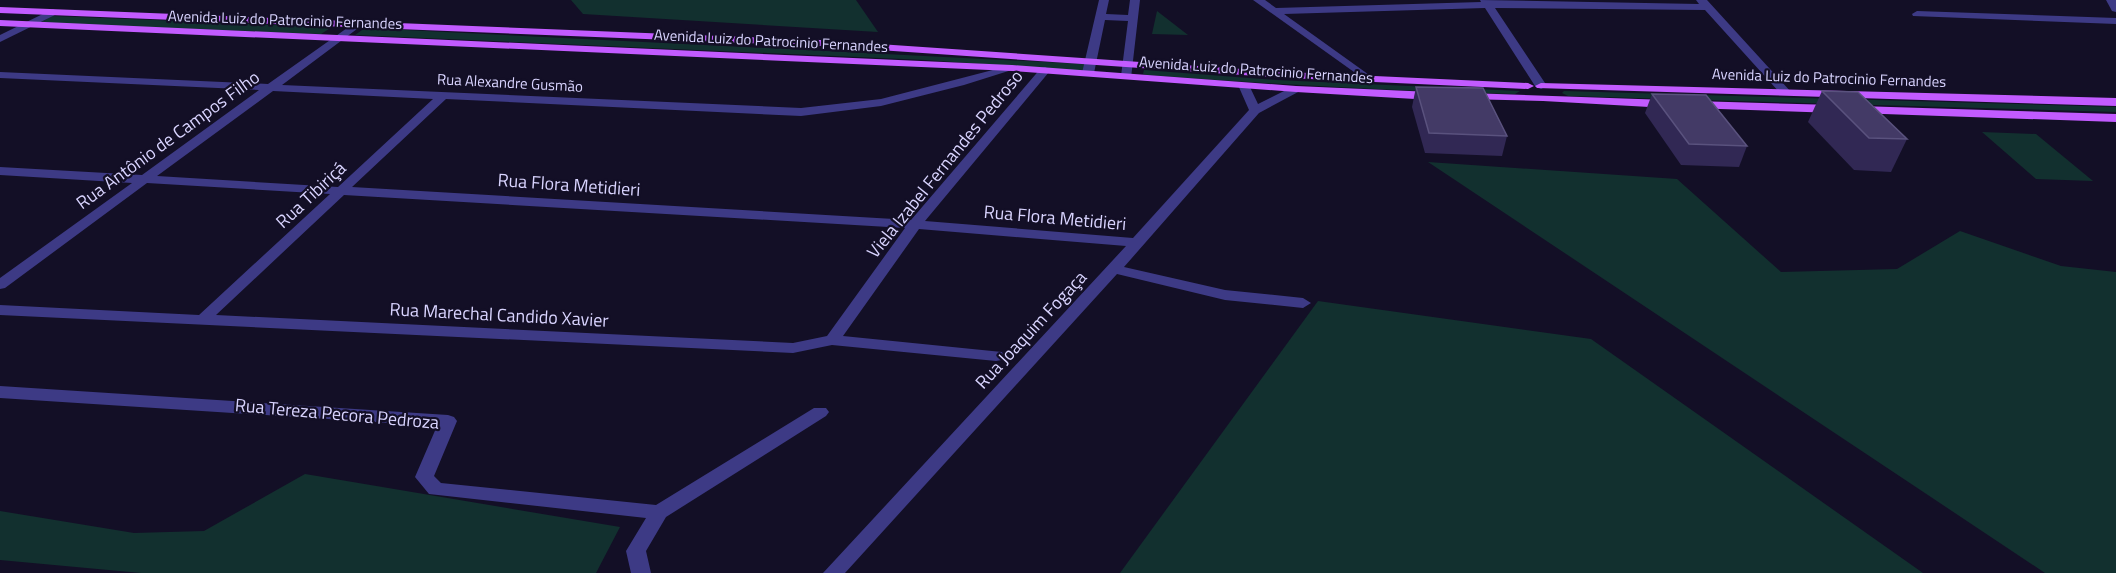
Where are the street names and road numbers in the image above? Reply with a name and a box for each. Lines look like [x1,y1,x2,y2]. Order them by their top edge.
street label: Avenida Luiz do Patrocinio Fernandes [167,4,403,35]
street label: Avenida Luiz do Patrocinio Fernandes [653,23,889,58]
street label: Avenida Luiz do Patrocinio Fernandes [1138,50,1374,89]
street label: Avenida Luiz do Patrocinio Fernandes [1711,62,1947,93]
street label: Rua Antônio de Campos Filho [70,64,265,216]
street label: Viela Izabel Fernandes Pedroso [860,64,1029,264]
street label: Rua Alexandre Gusmão [436,67,584,98]
street label: Rua Tibiriçá [269,155,352,234]
street label: Rua Flora Metidieri [497,166,641,203]
street label: Rua Flora Metidieri [983,198,1127,237]
street label: Rua Joaquim Fogaça [969,265,1093,395]
street label: Rua Marechal Candido Xavier [389,295,609,334]
street label: Rua Tereza Pecora Pedroza [234,391,440,436]

